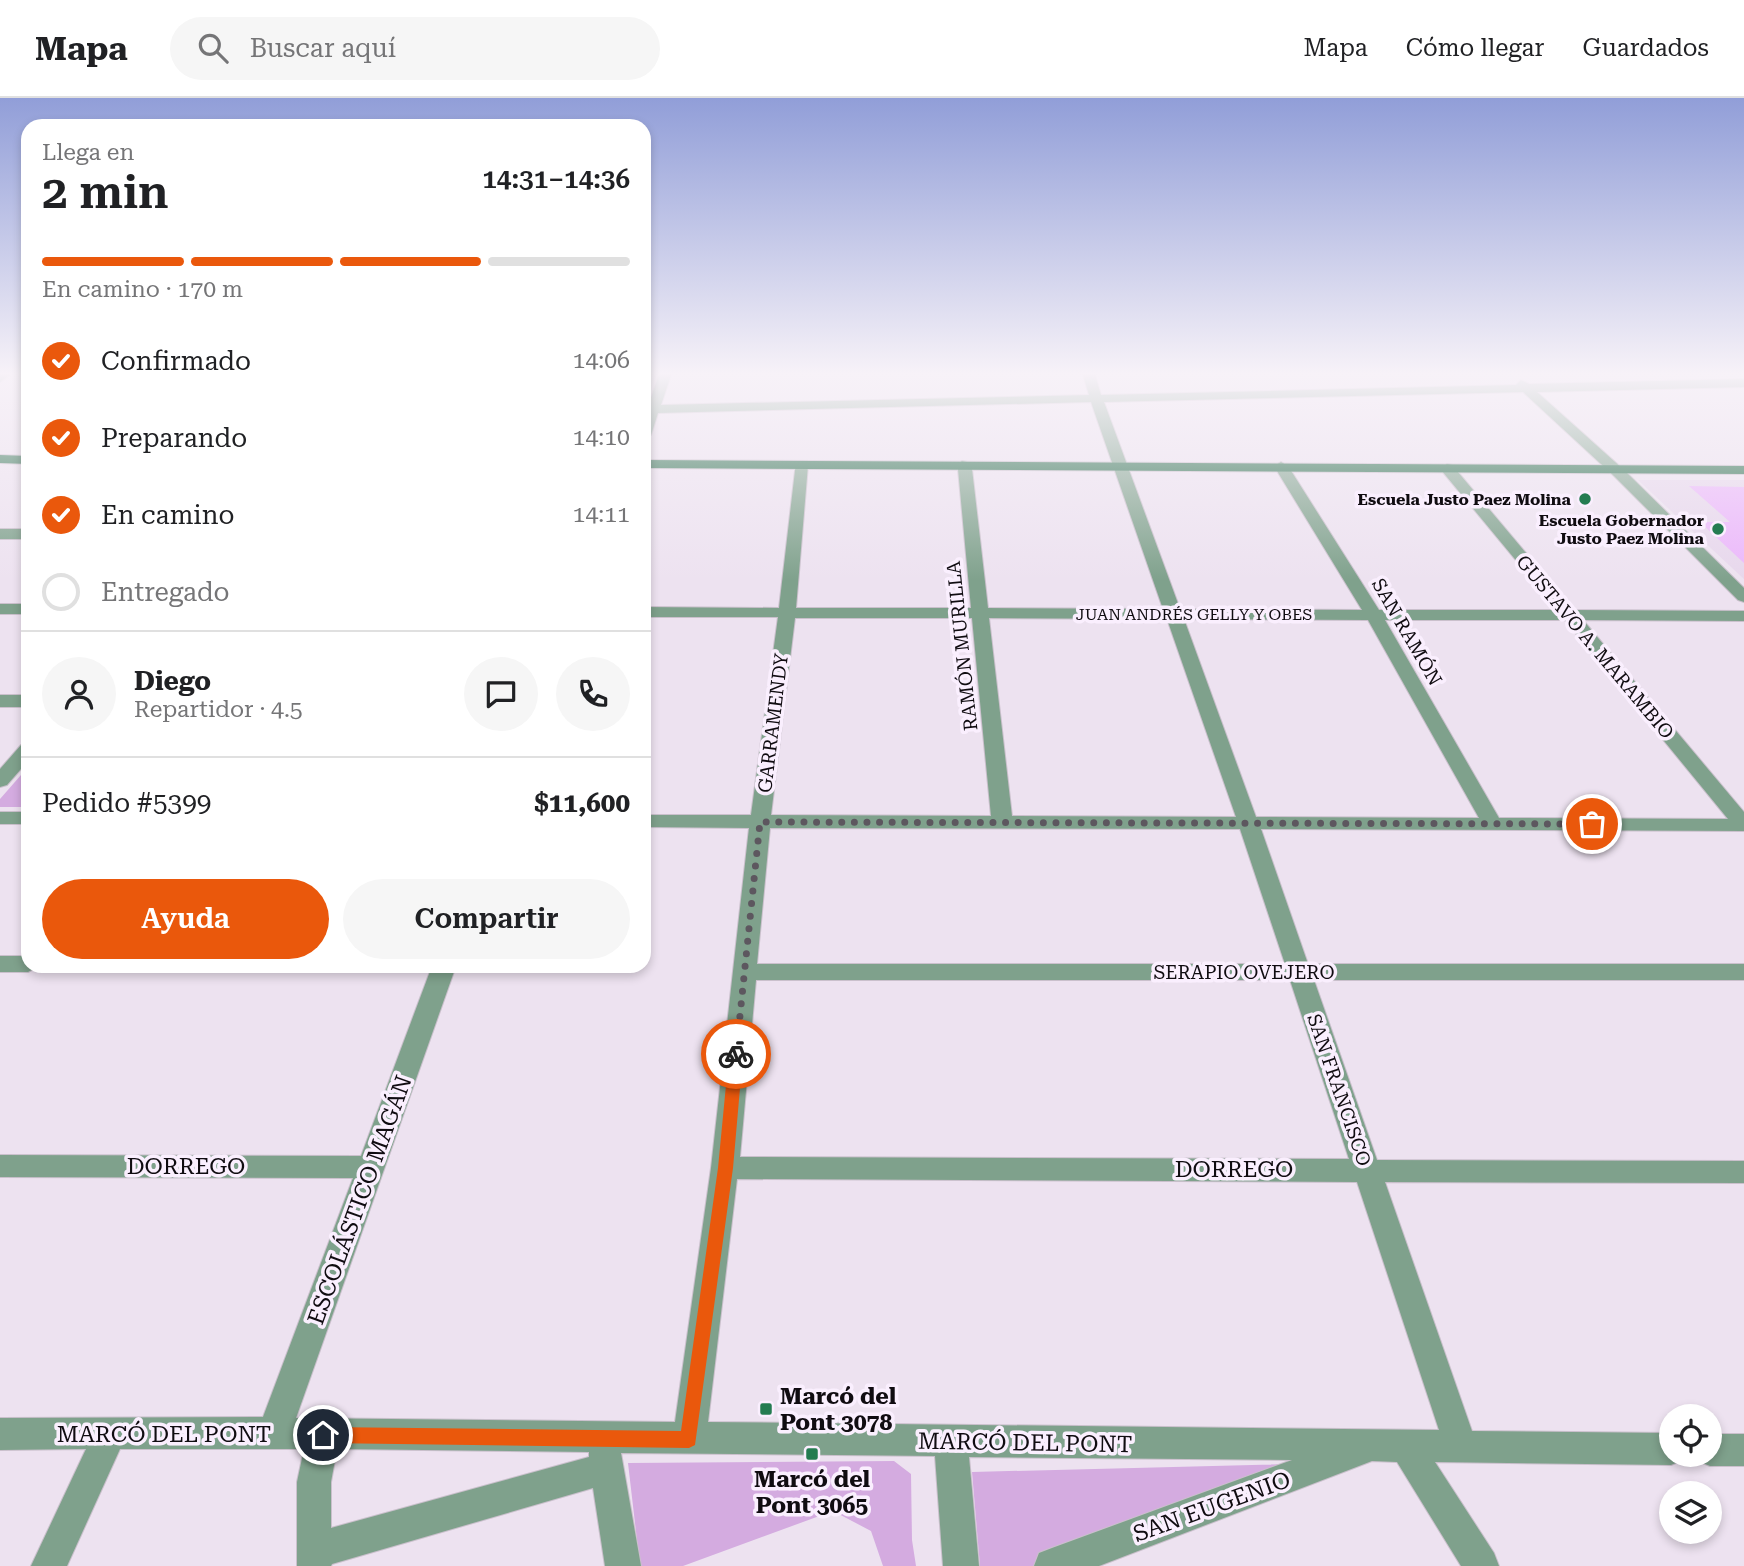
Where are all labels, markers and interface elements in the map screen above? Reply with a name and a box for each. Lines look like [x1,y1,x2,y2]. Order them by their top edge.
search box [170,17,660,80]
text: Mapa [35,29,128,68]
icon: search [194,29,232,67]
text: Buscar aquí [250,33,396,63]
text: Mapa [1304,34,1368,62]
text: Cómo llegar [1406,34,1544,62]
text: Guardados [1582,34,1709,62]
text: Llega en [42,139,134,166]
text: 14:31–14:36 [482,164,630,194]
text: 2 min [42,165,169,219]
text: En camino · 170 m [42,276,243,303]
icon: check [42,342,80,380]
text: Confirmado [101,346,251,376]
text: 14:06 [573,347,630,374]
icon: check [42,419,80,457]
text: Preparando [101,423,247,453]
text: 14:10 [573,424,630,451]
place label: Escuela Justo Paez Molina [1357,490,1572,509]
marker: Escuela Justo Paez Molina [1577,491,1593,507]
icon: check [42,496,80,534]
text: En camino [101,500,234,530]
text: 14:11 [573,501,630,528]
place label: Escuela Gobernador Justo Paez Molina [1539,511,1705,548]
marker: Escuela Gobernador Justo Paez Molina [1710,521,1726,537]
street label: GUSTAVO A. MARAMBIO [1511,550,1679,744]
street label: RAMÓN MURILLA [942,559,982,732]
street label: SAN RAMÓN [1367,574,1447,690]
text: Entregado [101,577,230,607]
street label: JUAN ANDRÉS GELLY Y OBES [1076,605,1312,624]
street label: GARRAMENDY [753,652,793,794]
button: person [42,657,116,731]
button: chat [464,657,538,731]
button: phone [556,657,630,731]
text: Diego [134,666,211,696]
text: Repartidor · 4.5 [134,696,303,723]
text: Pedido #5399 [42,788,211,818]
text: $11,600 [534,788,630,818]
pin [1562,794,1622,854]
icon: bag [1573,805,1611,843]
button: Ayuda [42,879,329,959]
button: Compartir [343,879,630,959]
street label: SERAPIO OVEJERO [1153,961,1335,984]
street label: SAN FRANCISCO [1302,1011,1376,1169]
courier [701,1019,771,1089]
icon: bike [717,1035,755,1073]
street label: ESCOLÁSTICO MAGÁN [302,1072,418,1328]
street label: DORREGO [127,1153,245,1180]
street label: DORREGO [1175,1156,1293,1183]
place label: Marcó del Pont 3078 [780,1383,897,1436]
marker: Marcó del Pont 3078 [758,1401,774,1417]
map controls [1659,1404,1722,1544]
button: locate [1659,1404,1722,1467]
pin [293,1405,353,1465]
icon: home [304,1416,342,1454]
street label: MARCÓ DEL PONT [57,1420,271,1448]
street label: MARCÓ DEL PONT [918,1427,1132,1458]
marker: Marcó del Pont 3065 [804,1446,820,1462]
place label: Marcó del Pont 3065 [754,1466,871,1519]
street label: SAN EUGENIO [1130,1466,1294,1548]
button: layers [1659,1481,1722,1544]

